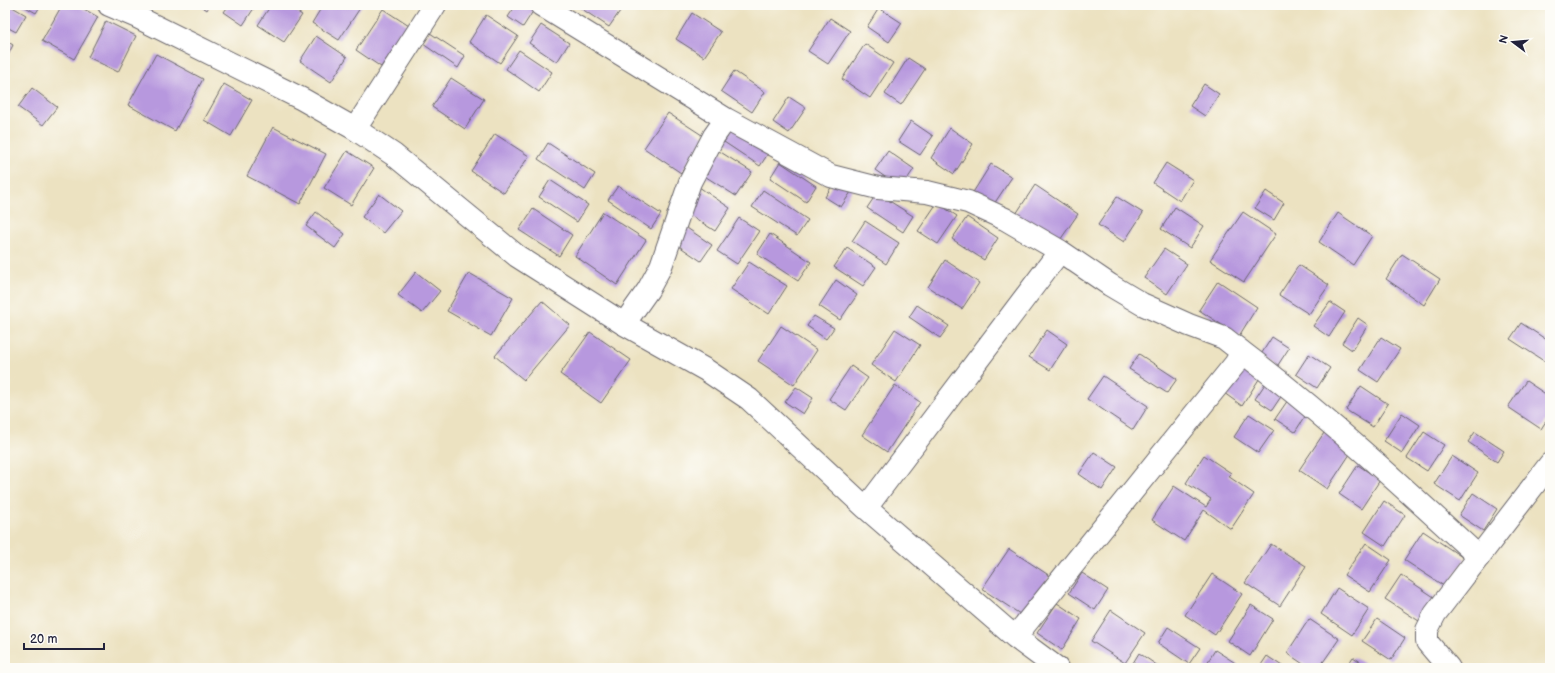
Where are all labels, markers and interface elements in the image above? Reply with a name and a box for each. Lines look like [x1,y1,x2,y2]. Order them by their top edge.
north arrow [1493,22,1533,62]
text: N [1496,34,1511,45]
scale bar [24,625,104,651]
text: 20 m [30,632,57,647]

